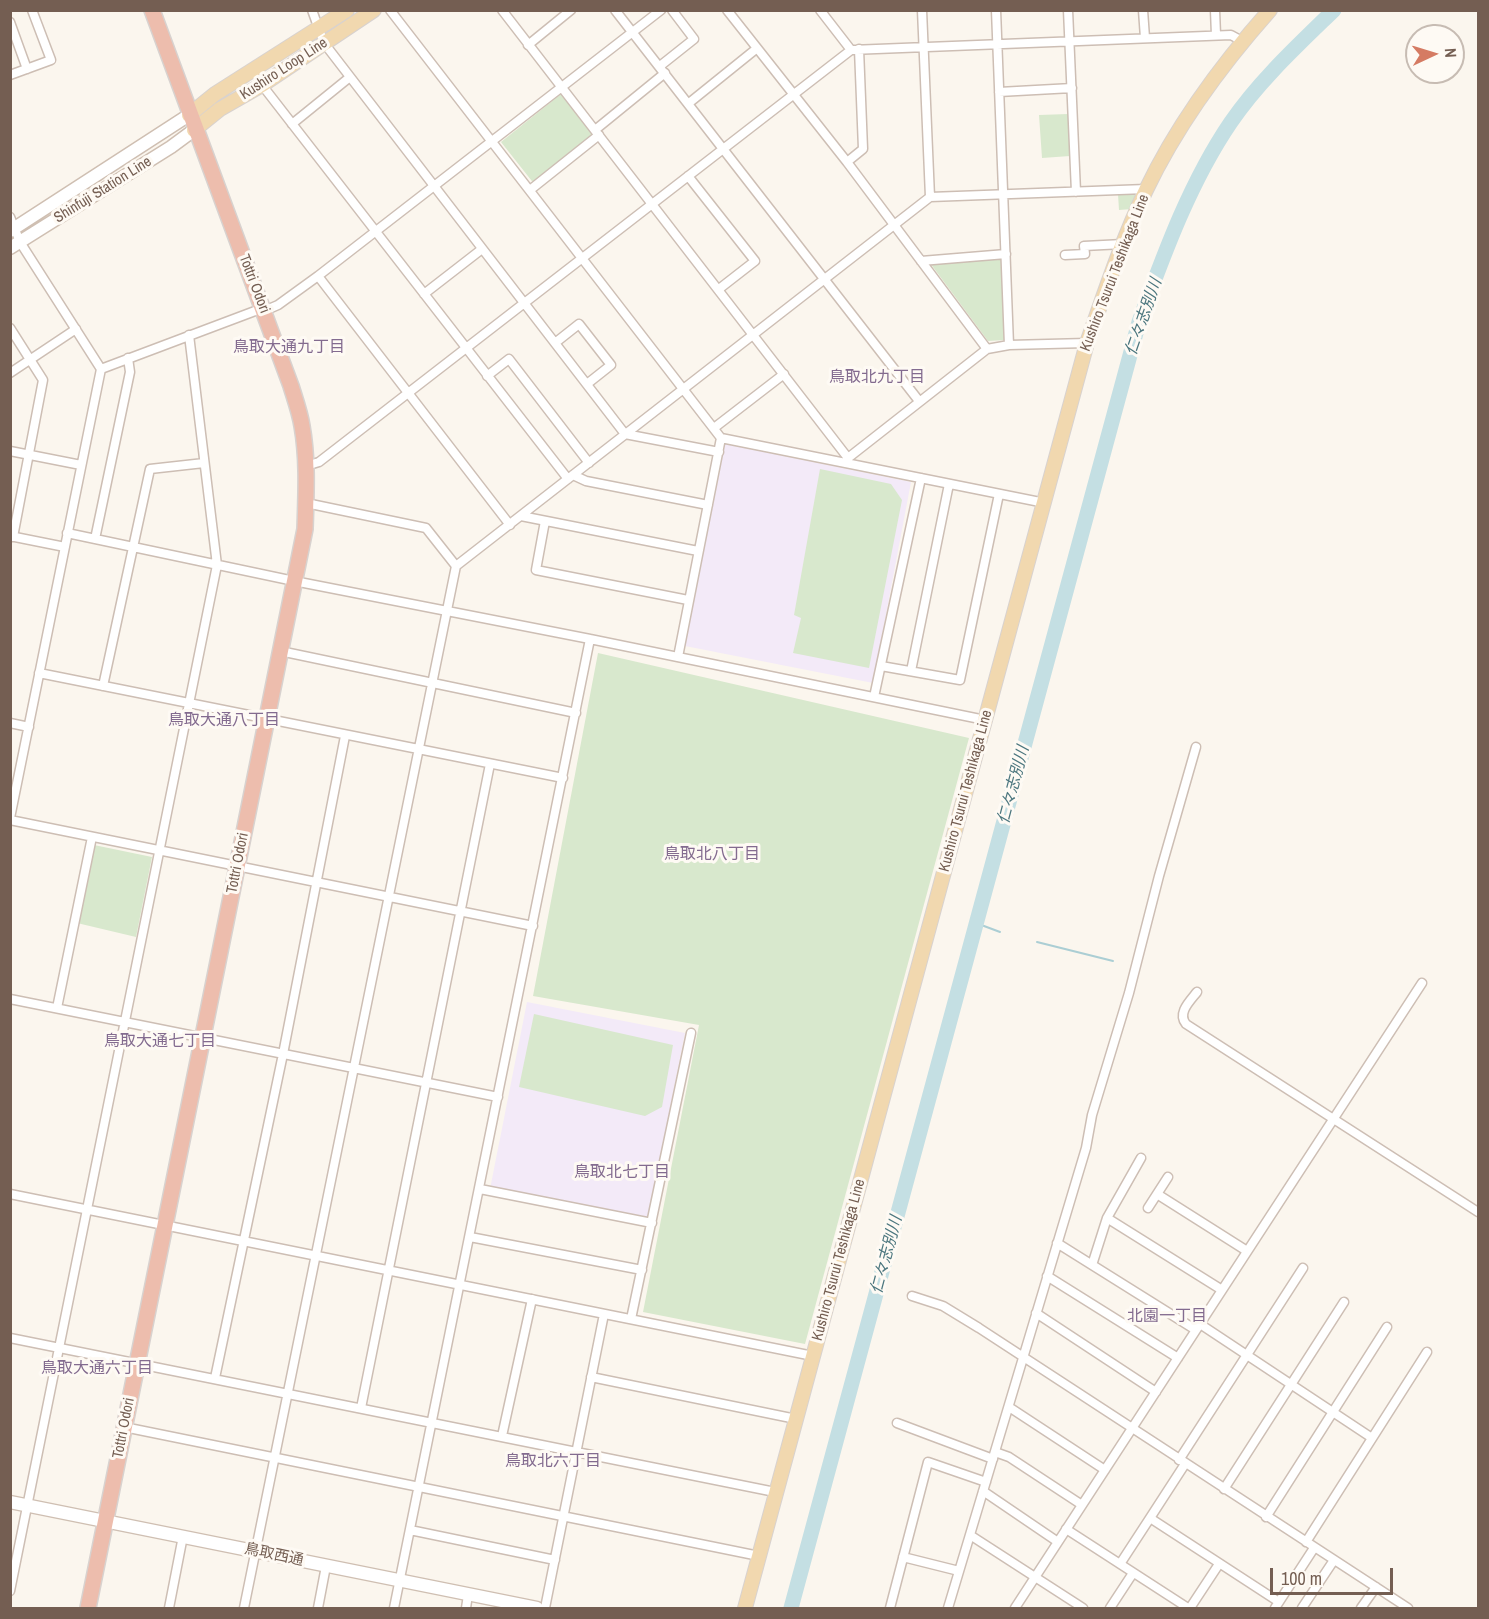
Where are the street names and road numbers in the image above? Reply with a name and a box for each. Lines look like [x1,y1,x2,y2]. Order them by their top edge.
street label: Kushiro Loop Line [237,34,331,104]
street label: Shinfuji Station Line [51,153,155,227]
street label: Kushiro Tsurui Teshikaga Line [1077,192,1153,354]
street label: Tottri Odori [235,252,273,316]
street label: Kushiro Tsurui Teshikaga Line [936,708,996,874]
street label: Tottri Odori [223,831,253,895]
street label: Kushiro Tsurui Teshikaga Line [809,1177,869,1343]
street label: Tottri Odori [109,1396,139,1460]
street label: 鳥取西通 [243,1540,305,1570]

